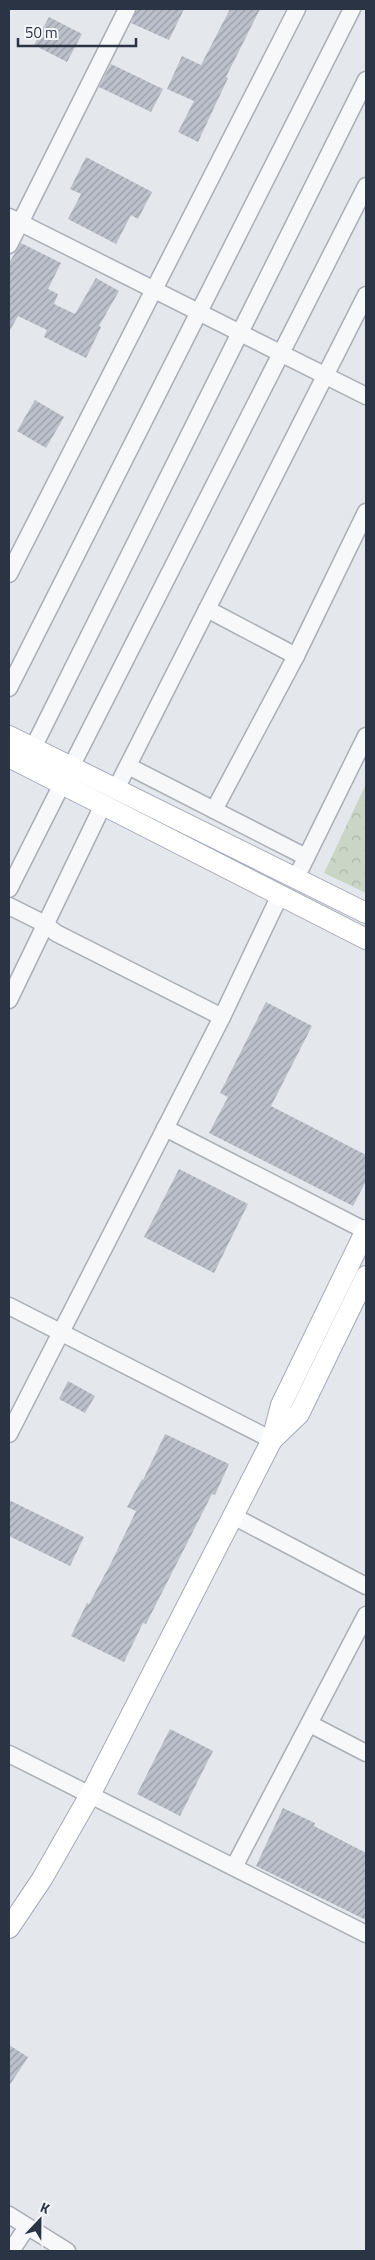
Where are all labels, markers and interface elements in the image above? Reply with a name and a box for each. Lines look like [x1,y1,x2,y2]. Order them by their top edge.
scale bar [18,15,135,47]
text: 50 m [25,21,58,44]
north arrow [15,2195,65,2245]
text: K [37,2196,53,2219]

